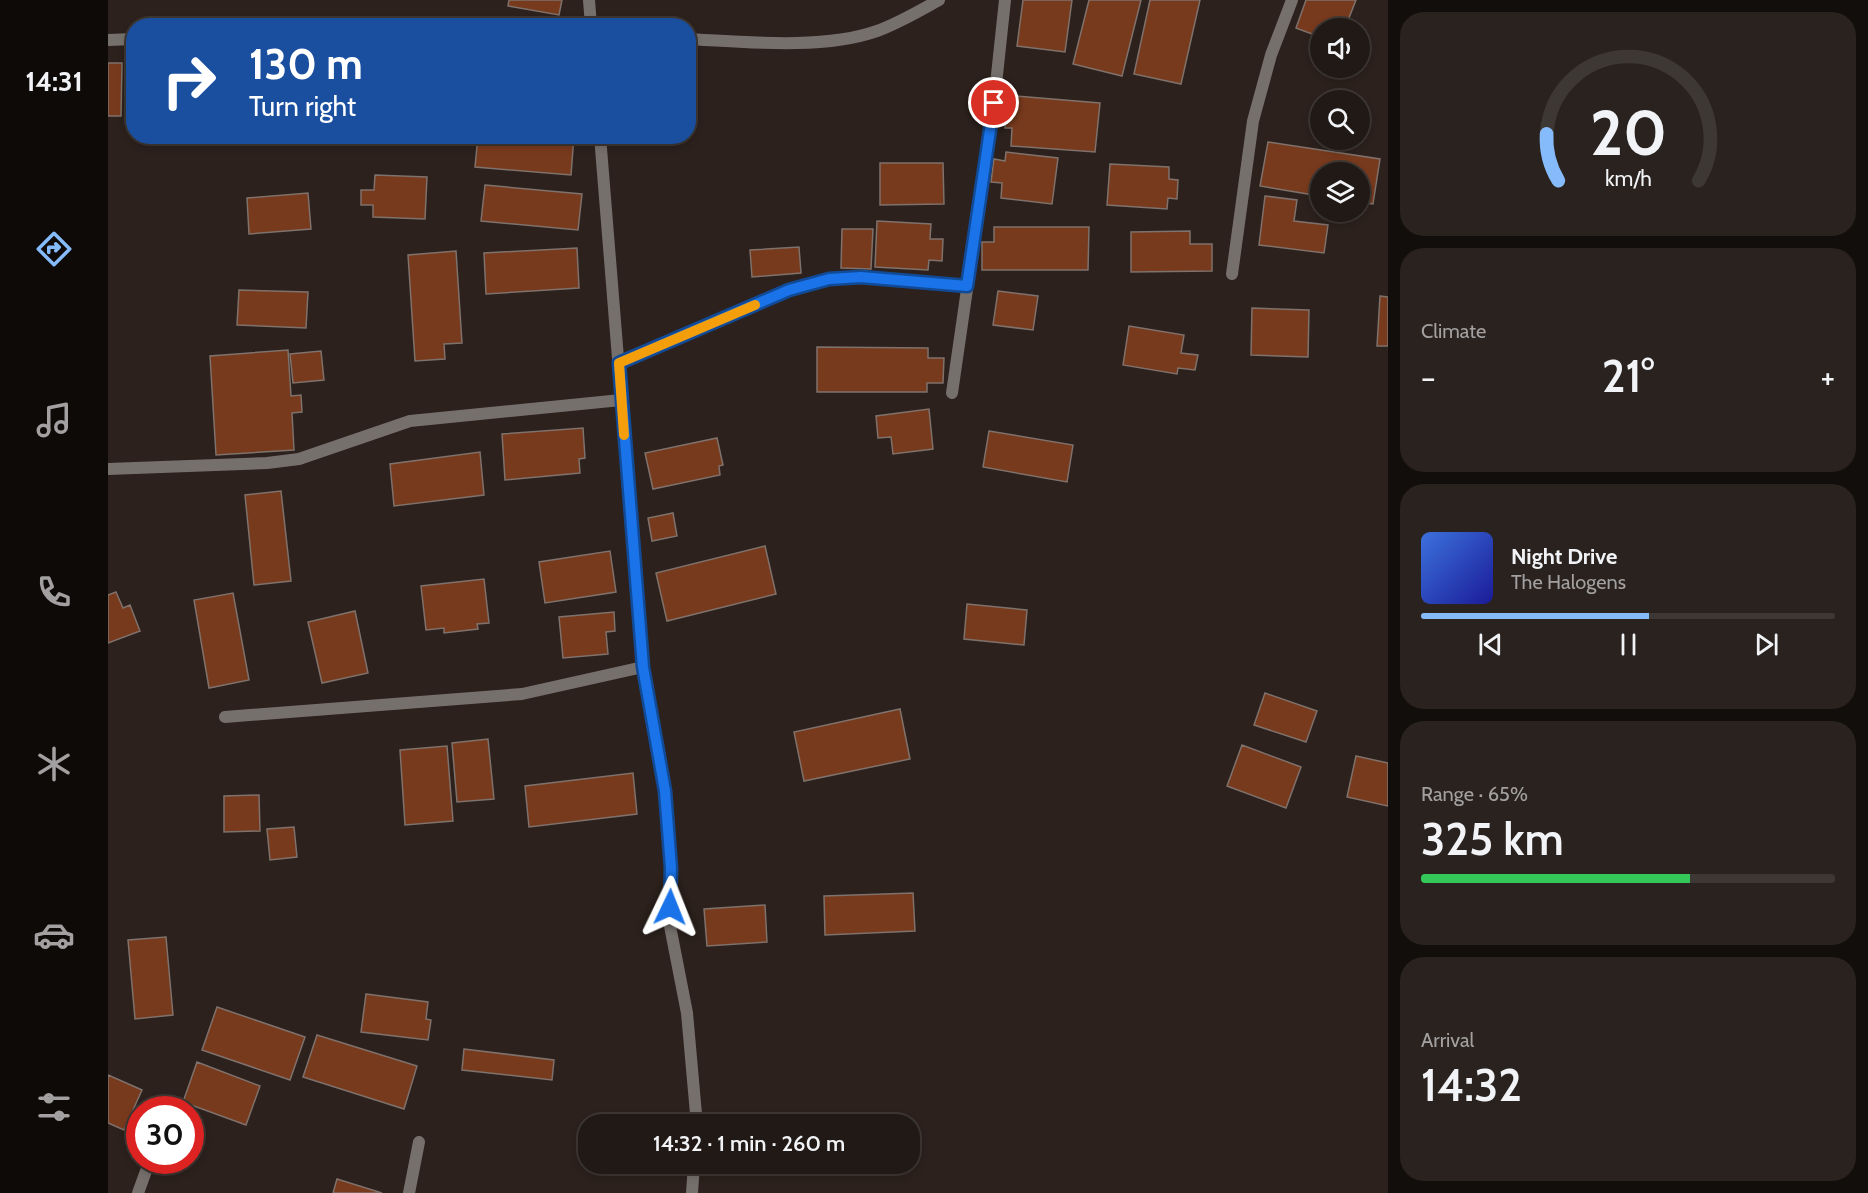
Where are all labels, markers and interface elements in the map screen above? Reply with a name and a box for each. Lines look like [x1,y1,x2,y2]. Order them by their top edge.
map controls [1310,18,1370,222]
button: sound [1310,18,1370,78]
text: 130 m [249,38,363,90]
icon: right [150,42,228,120]
text: 14:31 [25,65,83,98]
pin [968,77,1019,128]
icon: arrive [977,86,1010,119]
text: Turn right [249,90,356,123]
button: search [1310,90,1370,150]
text: 20 [1589,95,1667,171]
button: layers [1310,162,1370,222]
text: km/h [1605,165,1651,191]
icon: directions [33,228,75,270]
text: Climate [1421,319,1486,343]
text: 21° [1602,349,1654,403]
text: − [1421,357,1436,397]
text: + [1820,357,1835,397]
icon: music [33,399,75,441]
text: Night Drive [1511,543,1617,570]
text: The Halogens [1511,570,1626,594]
icon: phone [33,571,75,613]
icon: previous [1474,628,1507,661]
icon: pause [1612,628,1645,661]
icon: next [1750,628,1783,661]
icon: climate [33,743,75,785]
text: Range · 65% [1421,782,1528,806]
text: 325 km [1421,812,1564,866]
position arrow [638,875,702,939]
icon: car [33,914,75,956]
text: Arrival [1421,1028,1474,1052]
text: 14:32 [1421,1058,1522,1112]
icon: filters [33,1086,75,1128]
speed limit sign: 30 [126,1096,204,1174]
text: 14:32 · 1 min · 260 m [653,1130,845,1157]

